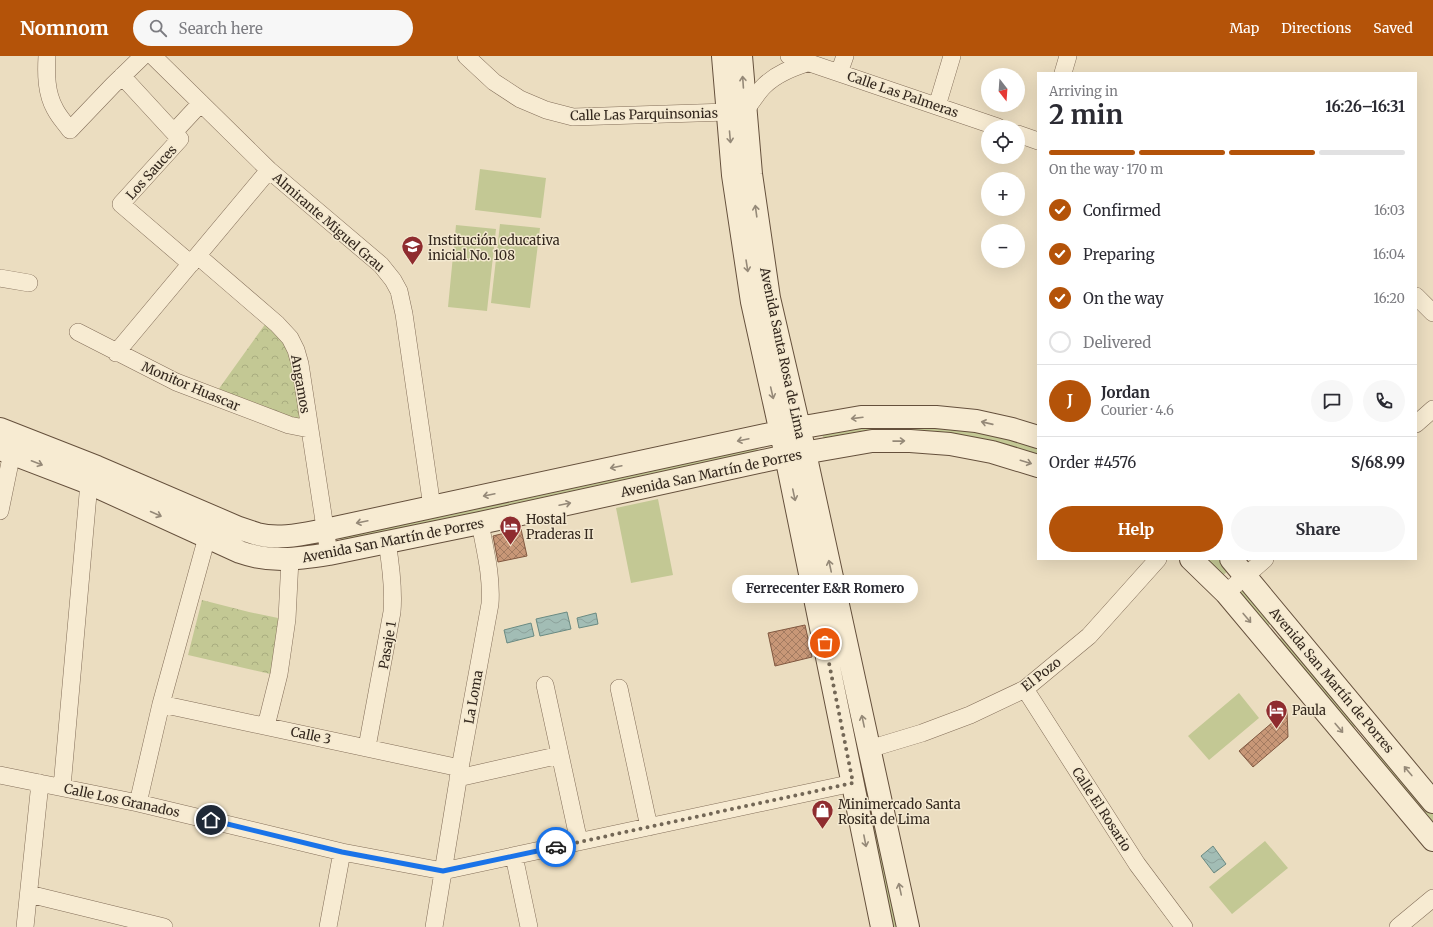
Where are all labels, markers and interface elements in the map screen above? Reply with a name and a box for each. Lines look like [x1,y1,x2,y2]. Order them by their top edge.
search box [133,10,413,46]
text: Nomnom [20,16,109,40]
icon: search [147,17,169,39]
text: Search here [179,19,263,38]
text: Map [1229,19,1259,37]
text: Directions [1281,19,1351,37]
text: Saved [1373,19,1413,37]
street label: Calle Las Palmeras [845,67,961,121]
north arrow [981,68,1025,112]
map controls [981,68,1025,268]
one-way arrow [740,76,747,89]
text: Arriving in [1049,83,1118,100]
text: 16:26–16:31 [1325,97,1405,116]
text: 2 min [1049,98,1123,131]
street label: Calle Las Parquinsonias [570,105,718,124]
button: locate [981,120,1025,164]
one-way arrow [726,130,734,143]
street label: Los Sauces [122,141,180,203]
text: On the way · 170 m [1049,161,1163,178]
street label: Almirante Miguel Grau [268,168,388,276]
button: + [981,172,1025,216]
icon: check [1049,199,1071,221]
text: Confirmed [1083,201,1161,220]
text: 16:03 [1374,202,1405,219]
one-way arrow [752,205,760,218]
button: − [981,224,1025,268]
place label: Institución educativa inicial No. 108 [428,232,560,264]
school or university icon: Institución educativa inicial No. 108 [399,234,425,267]
icon: check [1049,243,1071,265]
text: Preparing [1083,245,1155,264]
text: 16:04 [1373,246,1405,263]
one-way arrow [743,259,751,272]
street label: Avenida Santa Rosa de Lima [756,265,809,440]
icon: check [1049,287,1071,309]
text: On the way [1083,289,1164,308]
text: 16:20 [1373,290,1405,307]
text: Delivered [1083,333,1151,352]
street label: Angamos [287,352,314,415]
street label: Monitor Huascar [139,358,243,415]
button: chat [1311,380,1353,422]
button: phone [1363,380,1405,422]
text: Jordan [1101,383,1150,402]
one-way arrow [769,386,777,399]
text: J [1067,391,1073,410]
text: Courier · 4.6 [1101,402,1174,419]
one-way arrow [851,414,864,422]
one-way arrow [981,419,994,427]
one-way arrow [737,437,750,445]
one-way arrow [892,437,905,445]
street label: Avenida San Martín de Porres [618,446,803,501]
text: Order #4576 [1049,453,1136,472]
text: S/68.99 [1351,453,1405,472]
one-way arrow [1020,459,1033,466]
one-way arrow [30,460,42,467]
one-way arrow [610,464,623,472]
one-way arrow [791,488,799,501]
one-way arrow [483,491,496,499]
one-way arrow [558,500,571,508]
button: Help [1049,506,1223,552]
button: Share [1231,506,1405,552]
one-way arrow [150,511,162,518]
place label: Hostal Praderas II [526,511,594,543]
hotel icon: Hostal Praderas II [497,513,523,546]
street label: Avenida San Martín de Porres [300,515,485,567]
one-way arrow [356,519,369,527]
one-way arrow [825,560,833,573]
callout: Ferrecenter E&R Romero [732,575,918,603]
text: Ferrecenter E&R Romero [746,580,904,597]
street label: Avenida San Martín de Porres [1265,603,1398,757]
one-way arrow [1242,612,1251,623]
street label: Pasaje 1 [375,620,400,670]
pin [808,626,842,660]
icon: bag [814,632,836,654]
street label: El Pozo [1018,653,1065,695]
street label: La Loma [460,669,487,725]
hotel icon: Paula [1263,697,1289,730]
place label: Paula [1292,702,1326,719]
one-way arrow [859,715,867,728]
street label: Calle 3 [289,723,333,748]
one-way arrow [1334,723,1343,733]
street label: Calle El Rosario [1068,764,1135,855]
one-way arrow [1404,766,1413,777]
street label: Calle Los Granados [62,780,181,821]
place label: Minimercado Santa Rosita de Lima [838,796,961,828]
shop icon: Minimercado Santa Rosita de Lima [809,798,835,831]
pin [194,803,228,837]
icon: home [200,809,222,831]
courier [536,827,576,867]
one-way arrow [861,835,869,848]
icon: car [545,836,567,858]
one-way arrow [895,883,903,896]

